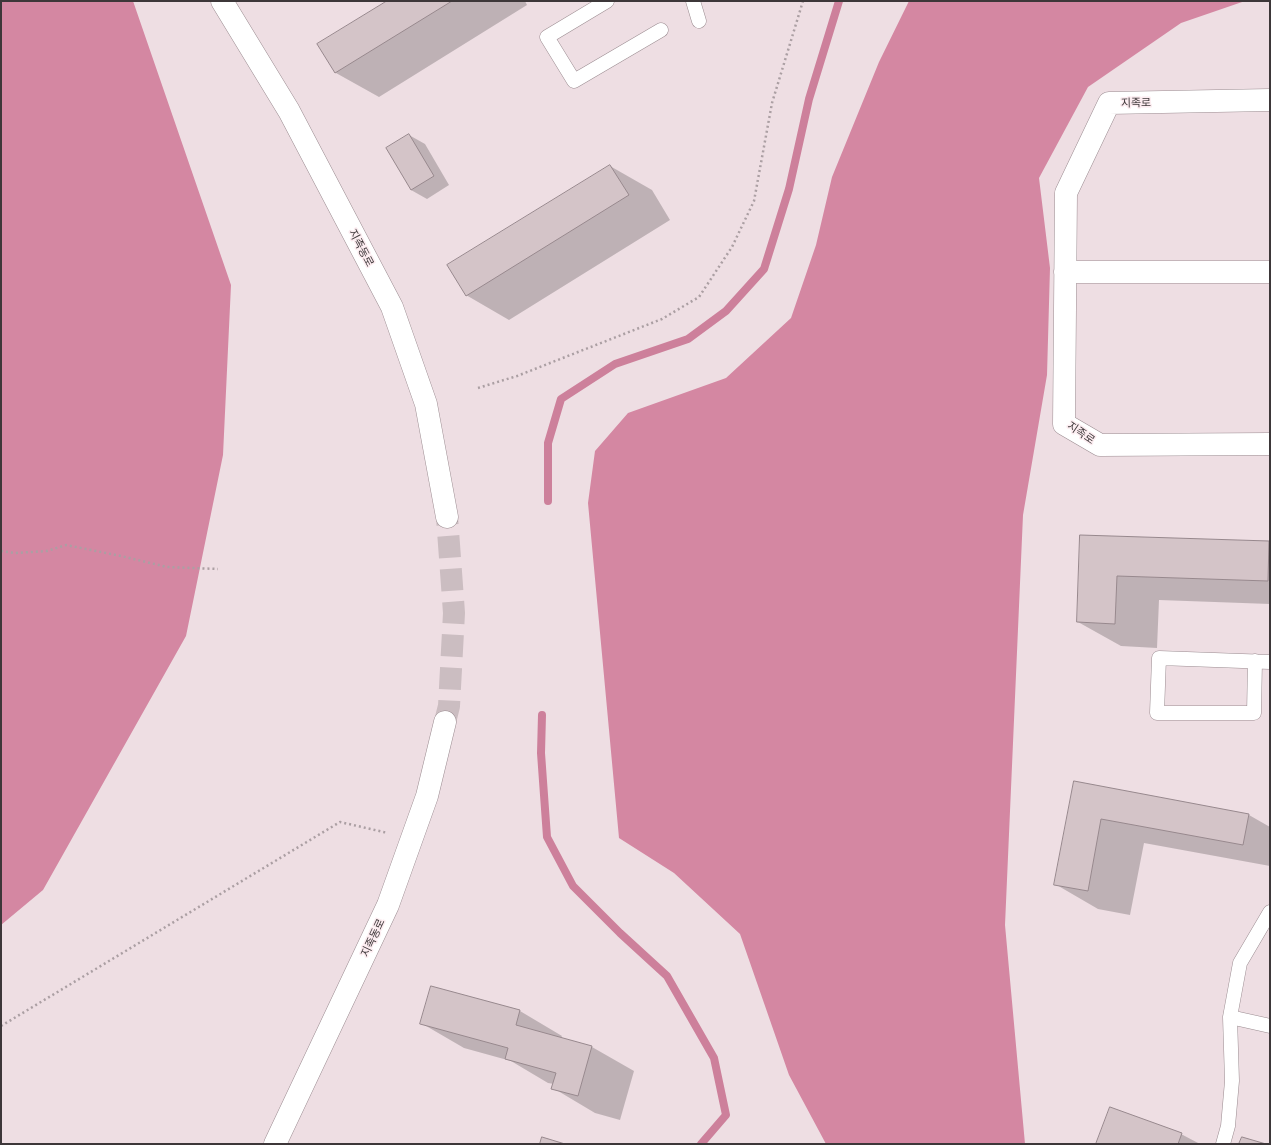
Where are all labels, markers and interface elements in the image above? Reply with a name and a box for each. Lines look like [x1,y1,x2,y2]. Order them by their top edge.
street label: 지족로 [1121,96,1151,110]
street label: 지족동로 [346,227,376,269]
street label: 지족로 [1065,419,1097,447]
street label: 지족동로 [358,917,388,959]

